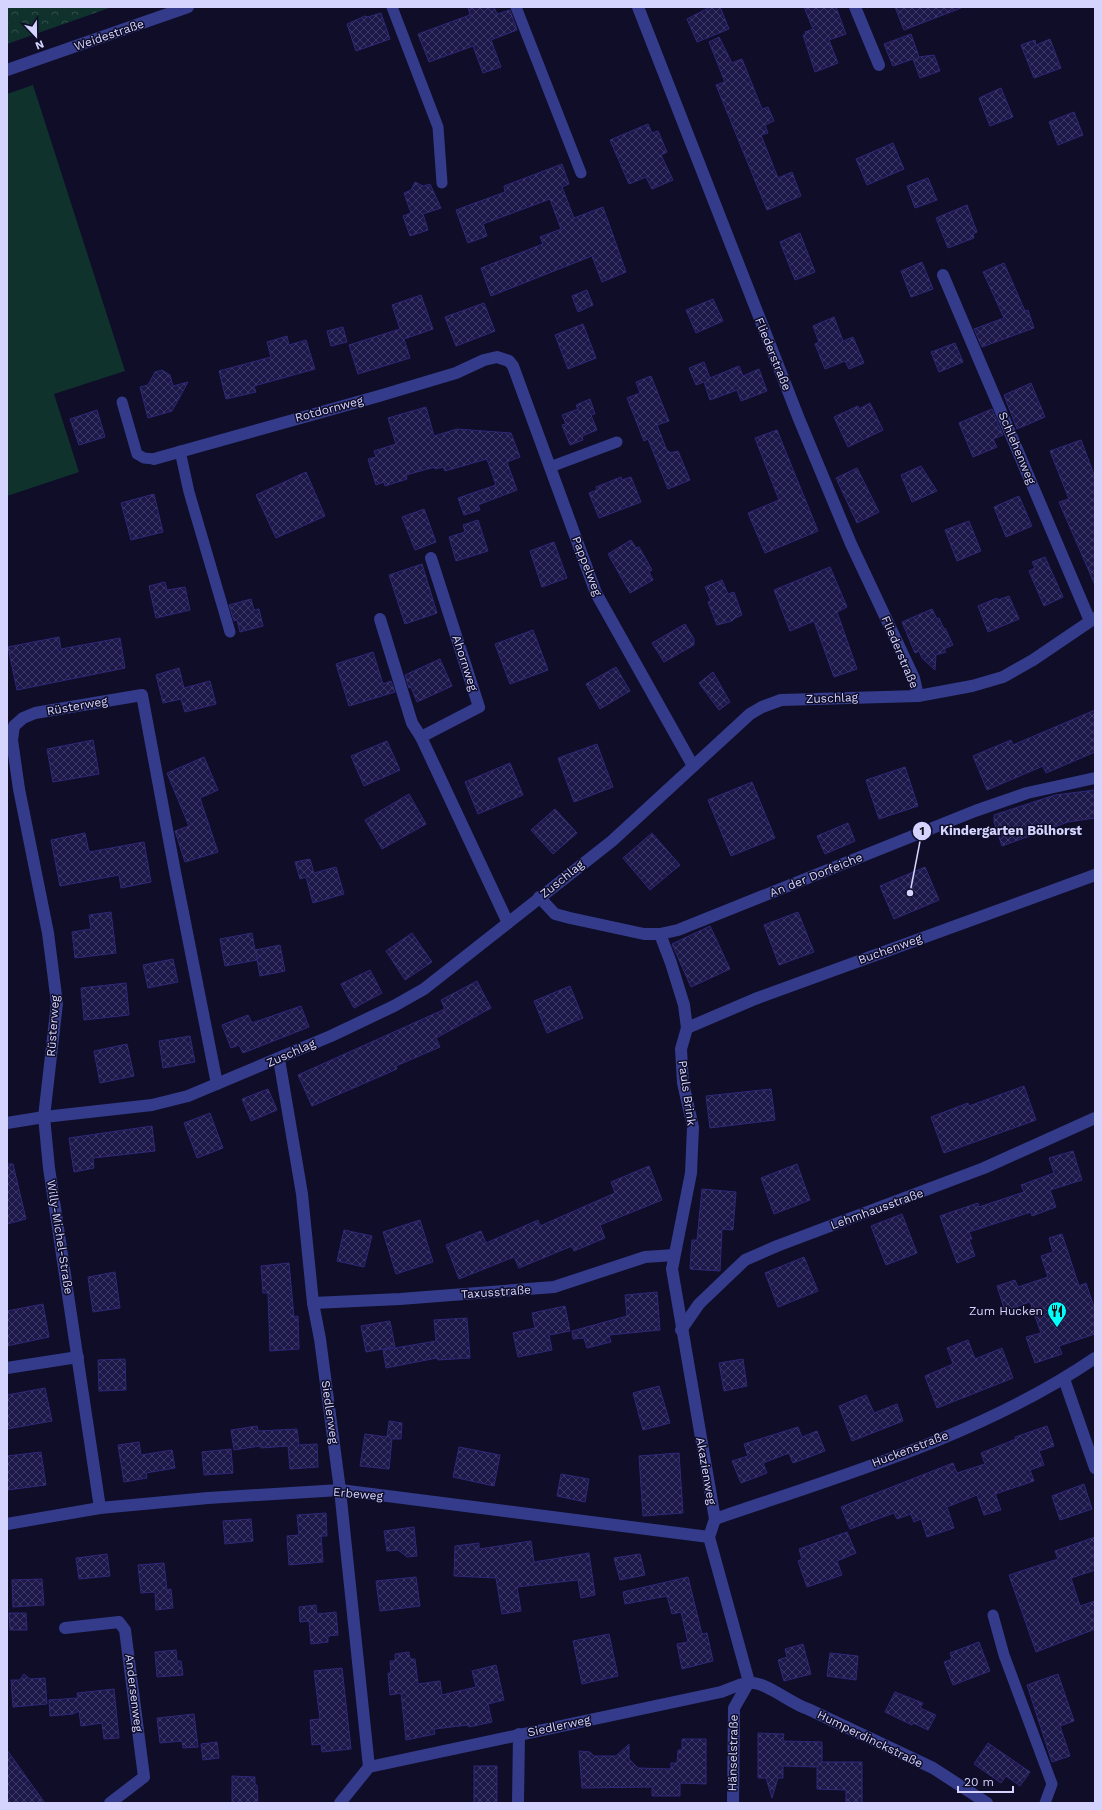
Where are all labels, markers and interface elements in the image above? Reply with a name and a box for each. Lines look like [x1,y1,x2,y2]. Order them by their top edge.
north arrow [16,16,56,56]
street label: Weidestraße [72,16,146,53]
text: N [33,37,46,52]
street label: Fliederstraße [752,315,794,393]
street label: Rotdornweg [293,393,365,425]
street label: Schlehenweg [995,410,1039,487]
street label: Pappelweg [569,534,605,598]
street label: Fliederstraße [878,614,922,690]
street label: Ahornweg [449,633,481,693]
street label: Zuschlag [806,690,859,706]
street label: Rüsterweg [45,694,109,718]
callout: Kindergarten Bölhorst [912,818,1090,843]
text: Kindergarten Bölhorst [940,823,1082,838]
text: 1 [919,824,925,838]
street label: An der Dorfeiche [767,850,865,900]
street label: Zuschlag [537,857,587,901]
street label: Buchenweg [856,931,924,967]
street label: Rüsterweg [44,994,62,1057]
street label: Zuschlag [264,1036,318,1070]
street label: Pauls Brink [675,1059,699,1127]
street label: Willy-Michel-Straße [44,1179,76,1295]
street label: Lehmhausstraße [829,1186,925,1232]
street label: Taxusstraße [461,1283,532,1301]
restaurant icon: Zum Hucken [1046,1300,1068,1328]
place label: Zum Hucken [969,1304,1043,1318]
street label: Siedlerweg [319,1379,341,1445]
street label: Huckenstraße [870,1428,950,1470]
street label: Akazienweg [693,1436,719,1506]
street label: Erbeweg [332,1485,384,1503]
street label: Andersenweg [122,1653,146,1733]
street label: Humperdinckstraße [815,1707,925,1771]
street label: Siedlerweg [526,1712,592,1739]
street label: Hänselstraße [725,1714,741,1792]
scale bar [958,1768,1013,1794]
text: 20 m [964,1775,994,1789]

